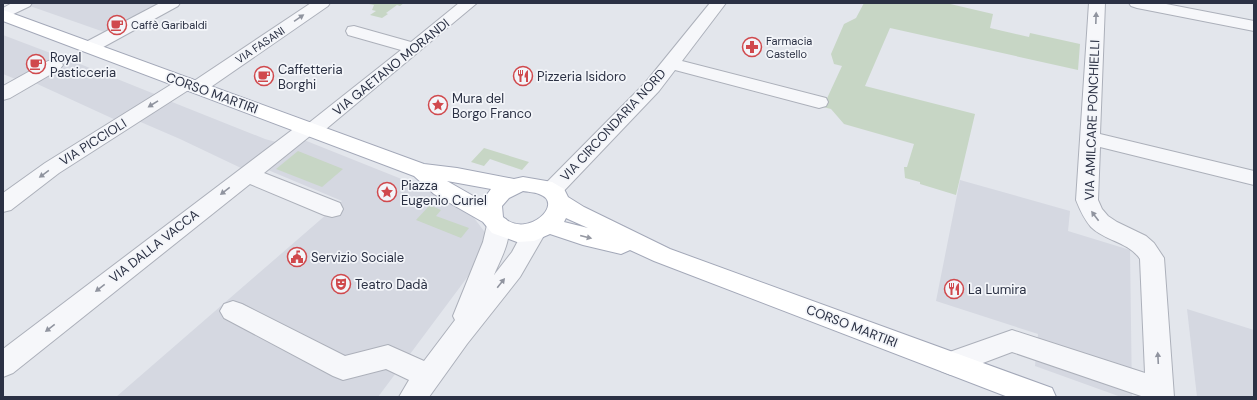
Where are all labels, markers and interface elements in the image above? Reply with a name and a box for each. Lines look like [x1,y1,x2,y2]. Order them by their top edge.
one-way arrow [1093,12,1100,24]
cafe icon: Caffè Garibaldi [106,14,128,36]
one-way arrow [294,14,305,22]
street label: VIA GAETANO MORANDI [329,15,453,119]
place label: Caffè Garibaldi [131,18,207,32]
street label: VIA FASANI [233,23,287,67]
place label: Farmacia Castello [766,34,812,61]
pharmacy icon: Farmacia Castello [741,36,763,58]
street label: VIA AMILCARE PONCHIELLI [1081,39,1103,201]
place label: Royal Pasticceria [50,49,116,81]
cafe icon: Royal Pasticceria [25,53,47,75]
place label: Caffetteria Borghi [278,61,343,93]
cafe icon: Caffetteria Borghi [253,65,275,87]
restaurant icon: Pizzeria Isidoro [512,65,534,87]
street label: VIA CIRCONDARIA NORD [556,65,670,185]
street label: CORSO MARTIRI [164,68,260,118]
place label: Pizzeria Isidoro [537,68,627,85]
place label: Mura del Borgo Franco [452,90,532,122]
place icon: Mura del Borgo Franco [427,94,449,116]
one-way arrow [148,100,158,108]
street label: VIA PICCIOLI [56,115,130,169]
one-way arrow [38,170,49,178]
place label: Piazza Eugenio Curiel [401,177,487,209]
place icon: Piazza Eugenio Curiel [376,181,398,203]
one-way arrow [220,187,231,196]
street label: VIA DALLA VACCA [106,205,203,286]
one-way arrow [1090,210,1099,221]
one-way arrow [579,234,592,240]
public building icon: Servizio Sociale [286,246,308,268]
place label: Servizio Sociale [311,249,404,266]
theatre icon: Teatro Dadà [330,273,352,295]
place label: Teatro Dadà [355,276,427,293]
one-way arrow [497,277,506,288]
restaurant icon: La Lumira [943,278,965,300]
place label: La Lumira [968,281,1026,298]
one-way arrow [95,284,106,293]
street label: CORSO MARTIRI [804,301,900,351]
one-way arrow [44,324,55,332]
one-way arrow [1154,352,1161,364]

